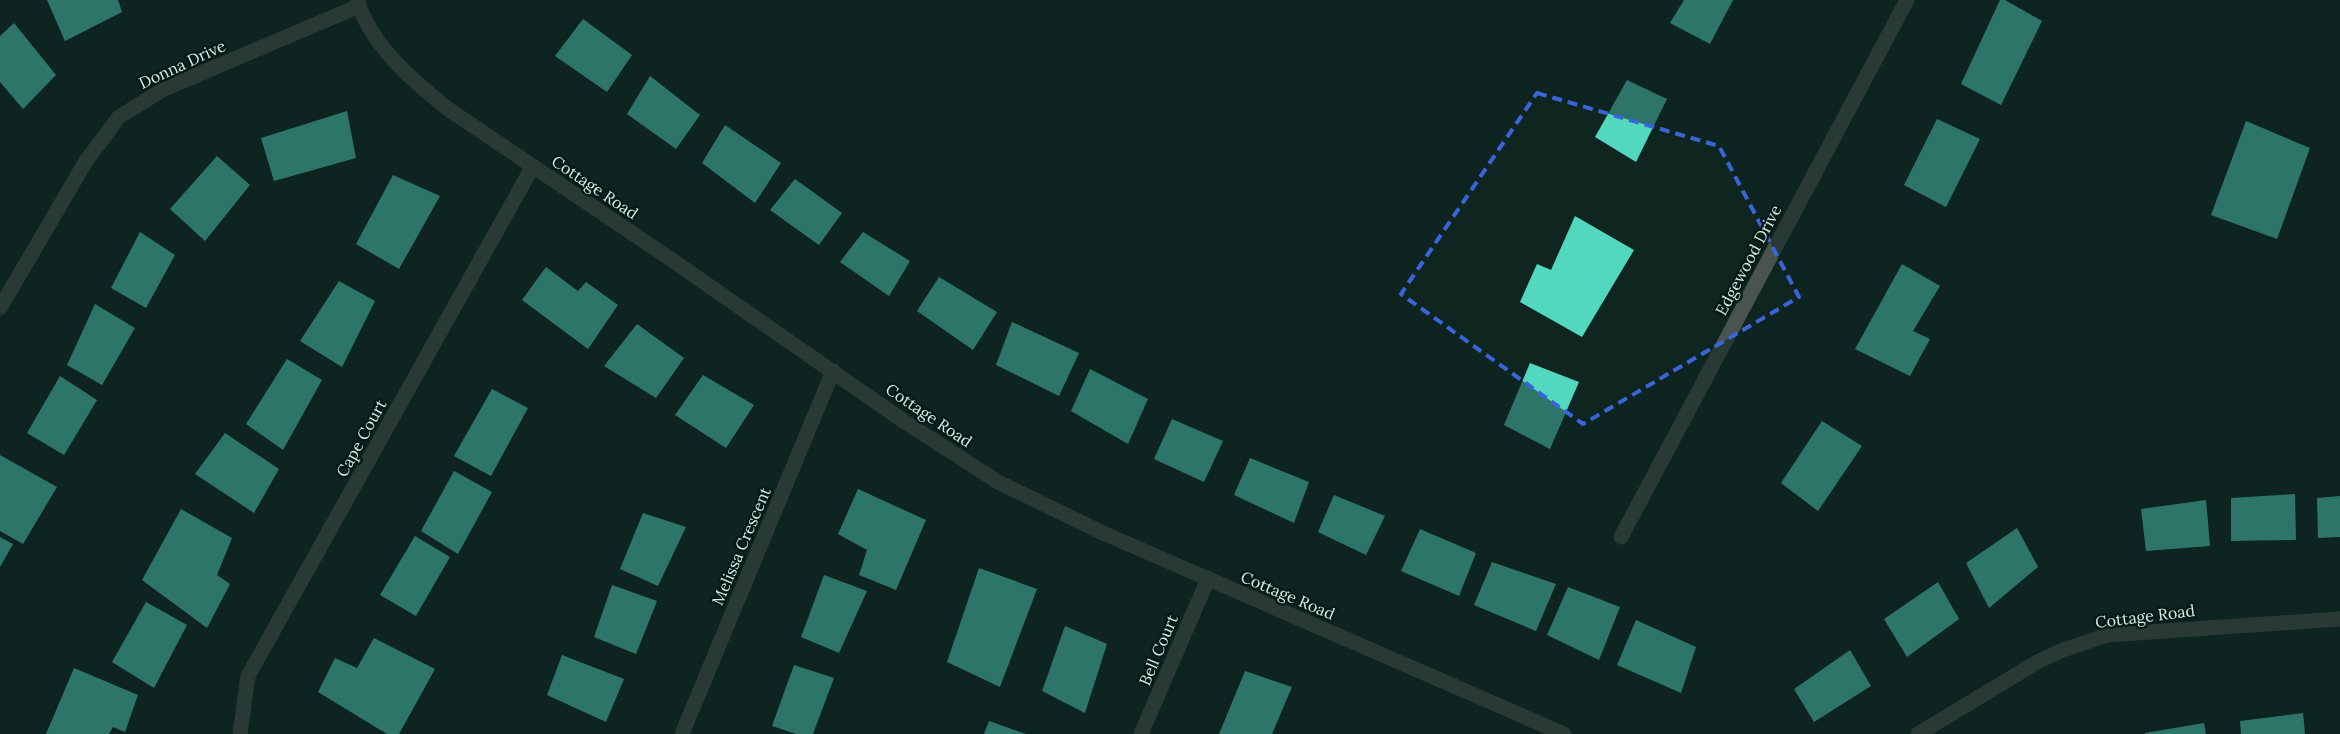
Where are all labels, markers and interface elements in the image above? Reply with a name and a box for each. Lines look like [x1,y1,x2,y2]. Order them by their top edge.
street label: Donna Drive [136,35,229,93]
street label: Cottage Road [548,151,642,224]
street label: Edgewood Drive [1711,201,1786,319]
street label: Cottage Road [882,379,976,452]
street label: Cape Court [332,395,391,480]
street label: Melissa Crescent [707,483,775,608]
street label: Cottage Road [1238,566,1338,624]
street label: Cottage Road [2094,600,2196,632]
street label: Bell Court [1134,611,1182,688]

